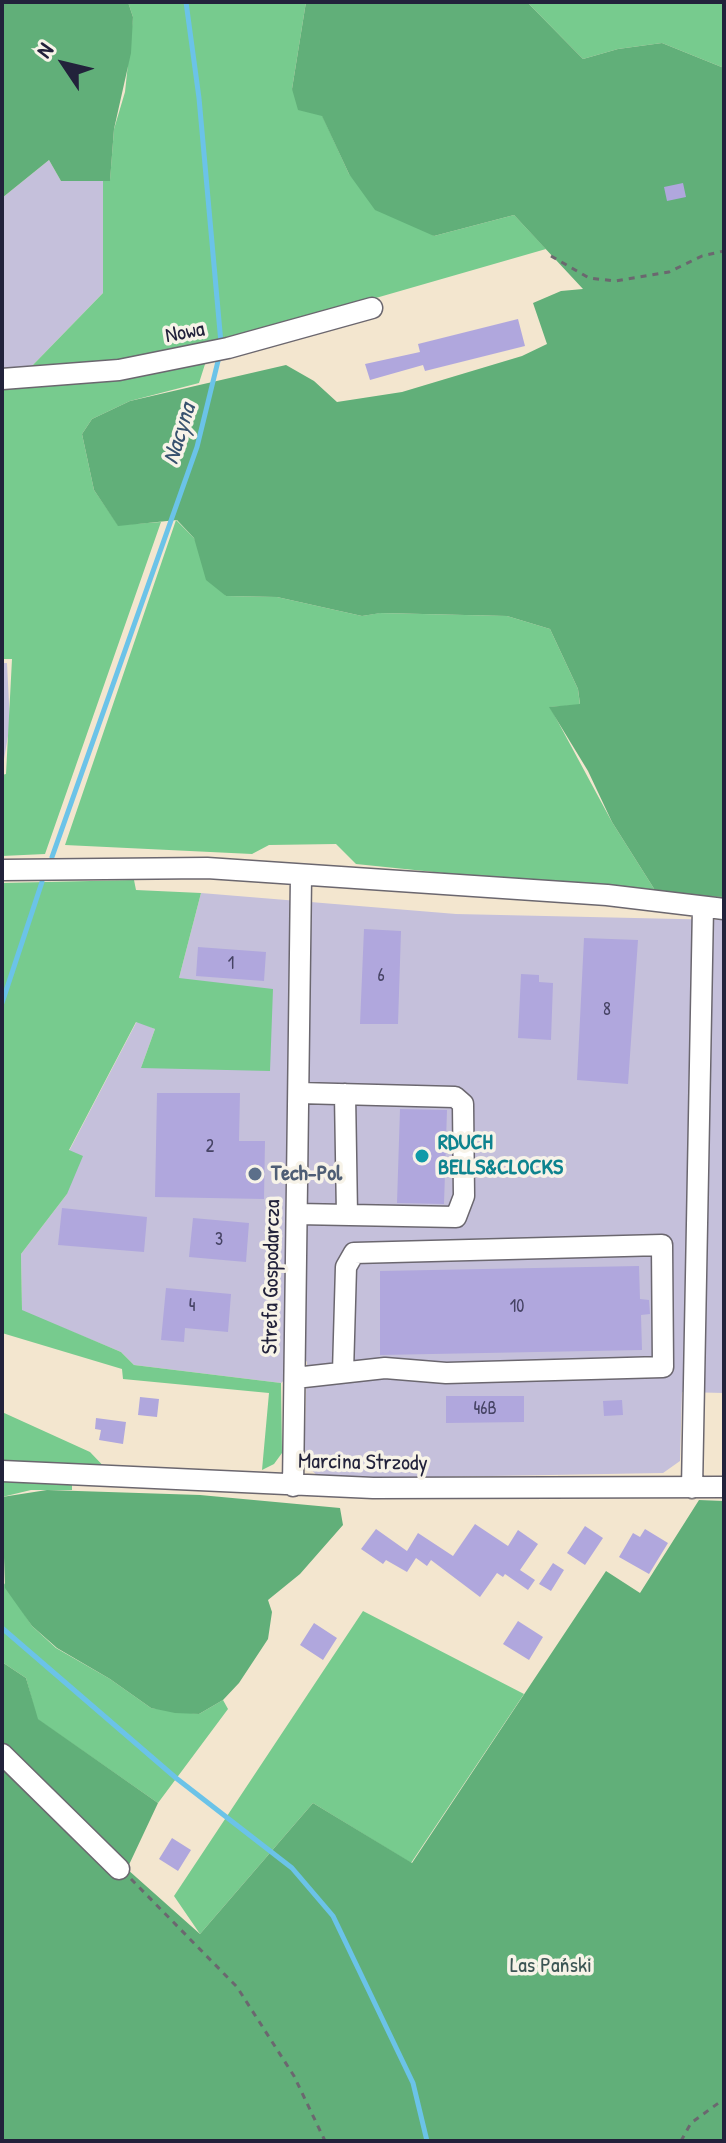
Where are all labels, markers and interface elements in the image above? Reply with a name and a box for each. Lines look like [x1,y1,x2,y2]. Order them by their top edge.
north arrow [24,24,104,104]
text: N [29,37,60,64]
street label: Nowa [163,316,207,350]
water label: Nacyna [157,400,203,468]
house number: 1 [228,953,234,975]
house number: 6 [377,965,385,987]
house number: 8 [603,999,611,1021]
place label: RDUCH BELLS&CLOCKS [438,1130,563,1182]
house number: 2 [206,1136,214,1158]
marker: RDUCH BELLS&CLOCKS [413,1147,431,1165]
place label: Tech-Pol [271,1161,342,1187]
marker: Tech-Pol [246,1165,264,1183]
street label: Strefa Gospodarcza [257,1199,287,1355]
house number: 3 [215,1229,223,1251]
house number: 4 [189,1295,195,1317]
house number: 10 [510,1296,524,1318]
house number: 46B [473,1398,497,1420]
street label: Marcina Strzody [298,1449,428,1477]
park label: Las Pański [510,1953,592,1979]

